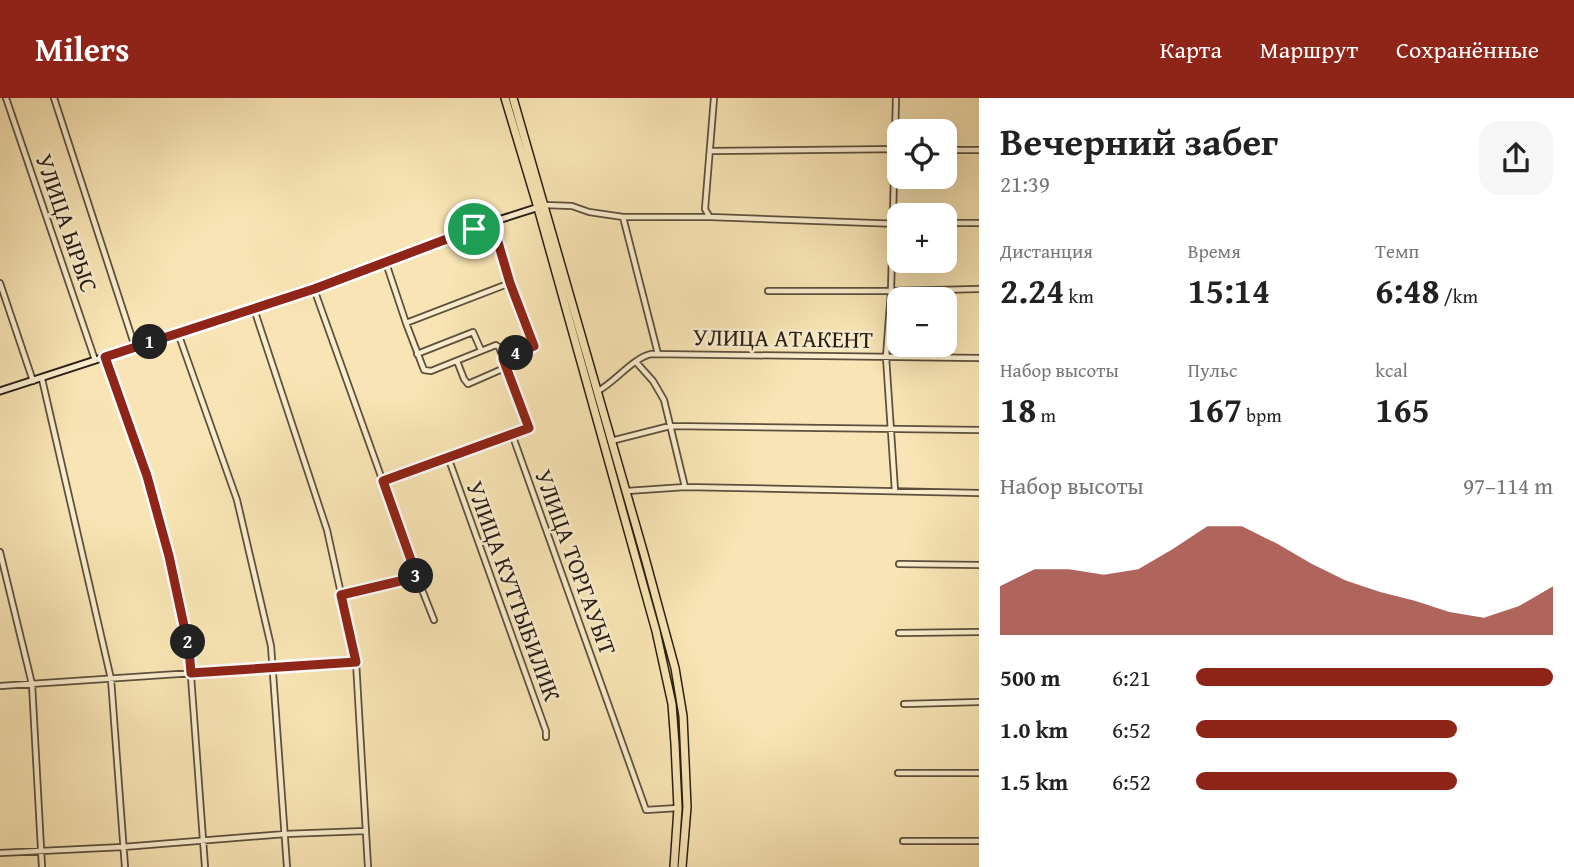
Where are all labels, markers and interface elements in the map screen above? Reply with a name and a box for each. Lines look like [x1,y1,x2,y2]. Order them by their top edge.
text: Milers [35,25,129,73]
text: Карта [1160,32,1222,67]
text: Маршрут [1260,32,1358,67]
text: Сохранённые [1396,32,1539,67]
text: Вечерний забег [1000,113,1278,169]
map controls [887,119,957,357]
button: locate [887,119,957,189]
button: share [1479,121,1553,195]
street label: УЛИЦА ЫРЫС [27,149,107,297]
text: 21:39 [1000,167,1050,200]
pin [444,199,504,259]
button: + [887,203,957,273]
icon: arrive [455,210,493,248]
text: Дистанция [1000,237,1093,265]
text: Время [1188,237,1241,265]
text: Темп [1375,237,1419,265]
text: 2.24 [1000,265,1064,316]
text: 15:14 [1188,265,1270,316]
text: 6:48 [1375,265,1440,316]
text: km [1064,282,1094,310]
text: /km [1440,282,1478,310]
button: − [887,287,957,357]
street label: УЛИЦА АТАКЕНТ [693,319,873,357]
pin: 1 [132,324,168,360]
text: 1 [145,327,154,355]
pin: 4 [498,336,534,370]
text: 4 [511,338,520,366]
text: Набор высоты [1000,356,1119,384]
text: Пульс [1188,356,1237,384]
text: kcal [1375,356,1408,384]
text: 18 [1000,384,1036,435]
text: 167 [1188,384,1242,435]
text: 165 [1375,384,1430,435]
text: m [1036,401,1056,429]
text: bpm [1242,401,1282,429]
street label: УЛИЦА ТОРГАУЫТ [526,464,626,660]
text: Набор высоты [1000,469,1144,502]
text: 97–114 m [1463,469,1553,502]
street label: УЛИЦА КУТТЫБИЛИК [458,476,570,706]
pin: 3 [398,559,434,594]
text: 3 [411,561,420,589]
pin: 2 [170,624,206,660]
text: 2 [183,627,192,655]
text: 500 m [1000,661,1061,694]
text: 6:21 [1112,661,1151,694]
text: 1.0 km [1000,713,1068,746]
text: 6:52 [1112,713,1151,746]
text: 1.5 km [1000,765,1068,798]
text: 6:52 [1112,765,1151,798]

